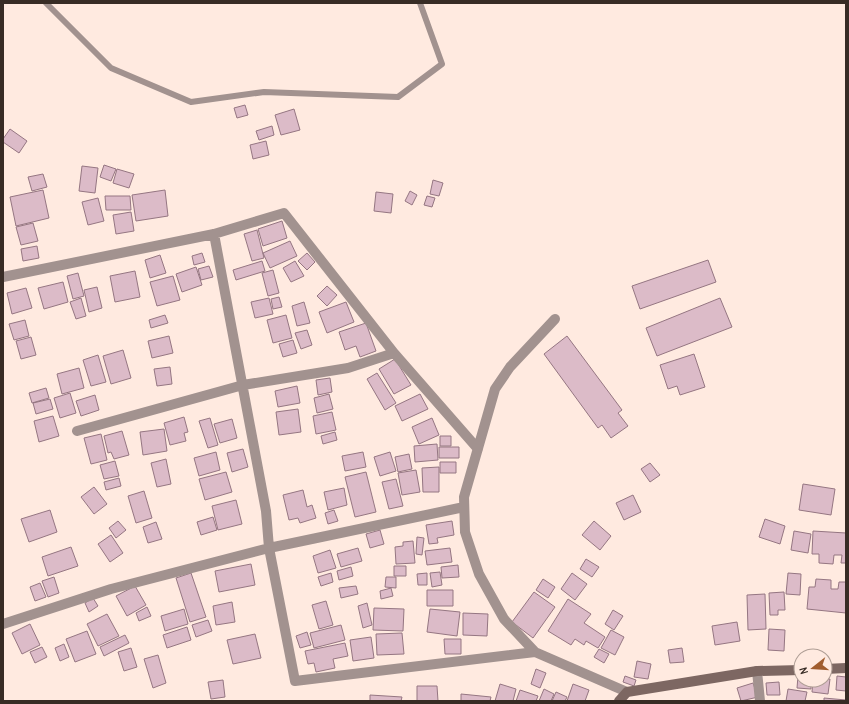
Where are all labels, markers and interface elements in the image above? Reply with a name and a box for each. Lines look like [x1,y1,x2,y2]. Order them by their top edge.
north arrow [793,648,833,688]
text: N [796,666,811,676]

